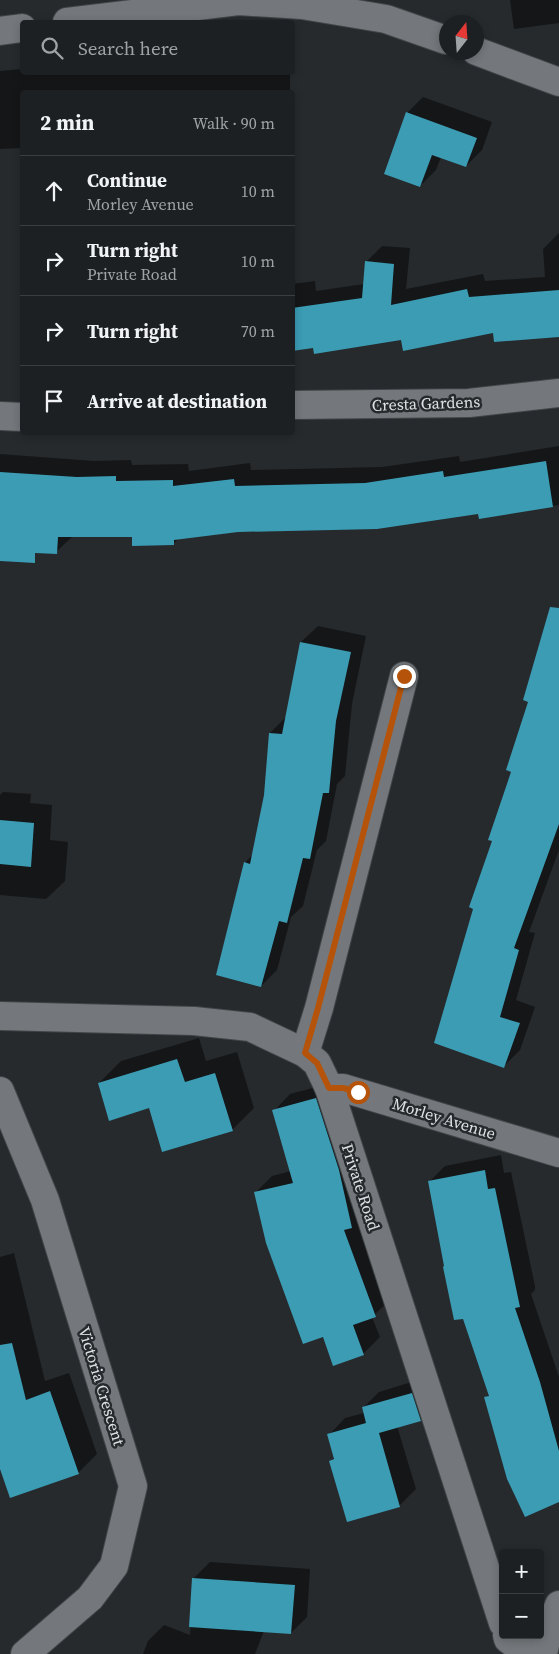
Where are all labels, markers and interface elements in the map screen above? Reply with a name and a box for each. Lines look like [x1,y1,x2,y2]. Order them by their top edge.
north arrow [439,15,484,60]
search box [20,20,295,75]
icon: search [38,34,66,62]
text: Search here [78,35,178,61]
text: 2 min [40,108,95,137]
text: Walk · 90 m [193,112,275,134]
text: Continue [87,167,167,193]
icon: ahead [40,177,68,205]
text: 10 m [241,180,275,202]
text: Morley Avenue [87,193,194,215]
text: Turn right [87,237,178,263]
icon: right [40,247,68,275]
text: 10 m [241,250,275,272]
text: Private Road [87,263,177,285]
icon: right [40,317,68,345]
text: Turn right [87,318,178,344]
text: 70 m [241,320,275,342]
icon: arrive [40,387,68,415]
text: Arrive at destination [87,388,267,414]
street label: Cresta Gardens [371,390,481,416]
route end [393,665,416,688]
route start [347,1081,370,1104]
street label: Morley Avenue [390,1092,498,1144]
street label: Private Road [337,1141,385,1233]
street label: Victoria Crescent [74,1324,131,1449]
map controls [499,1549,544,1639]
button: + [499,1549,544,1594]
button: − [499,1594,544,1639]

